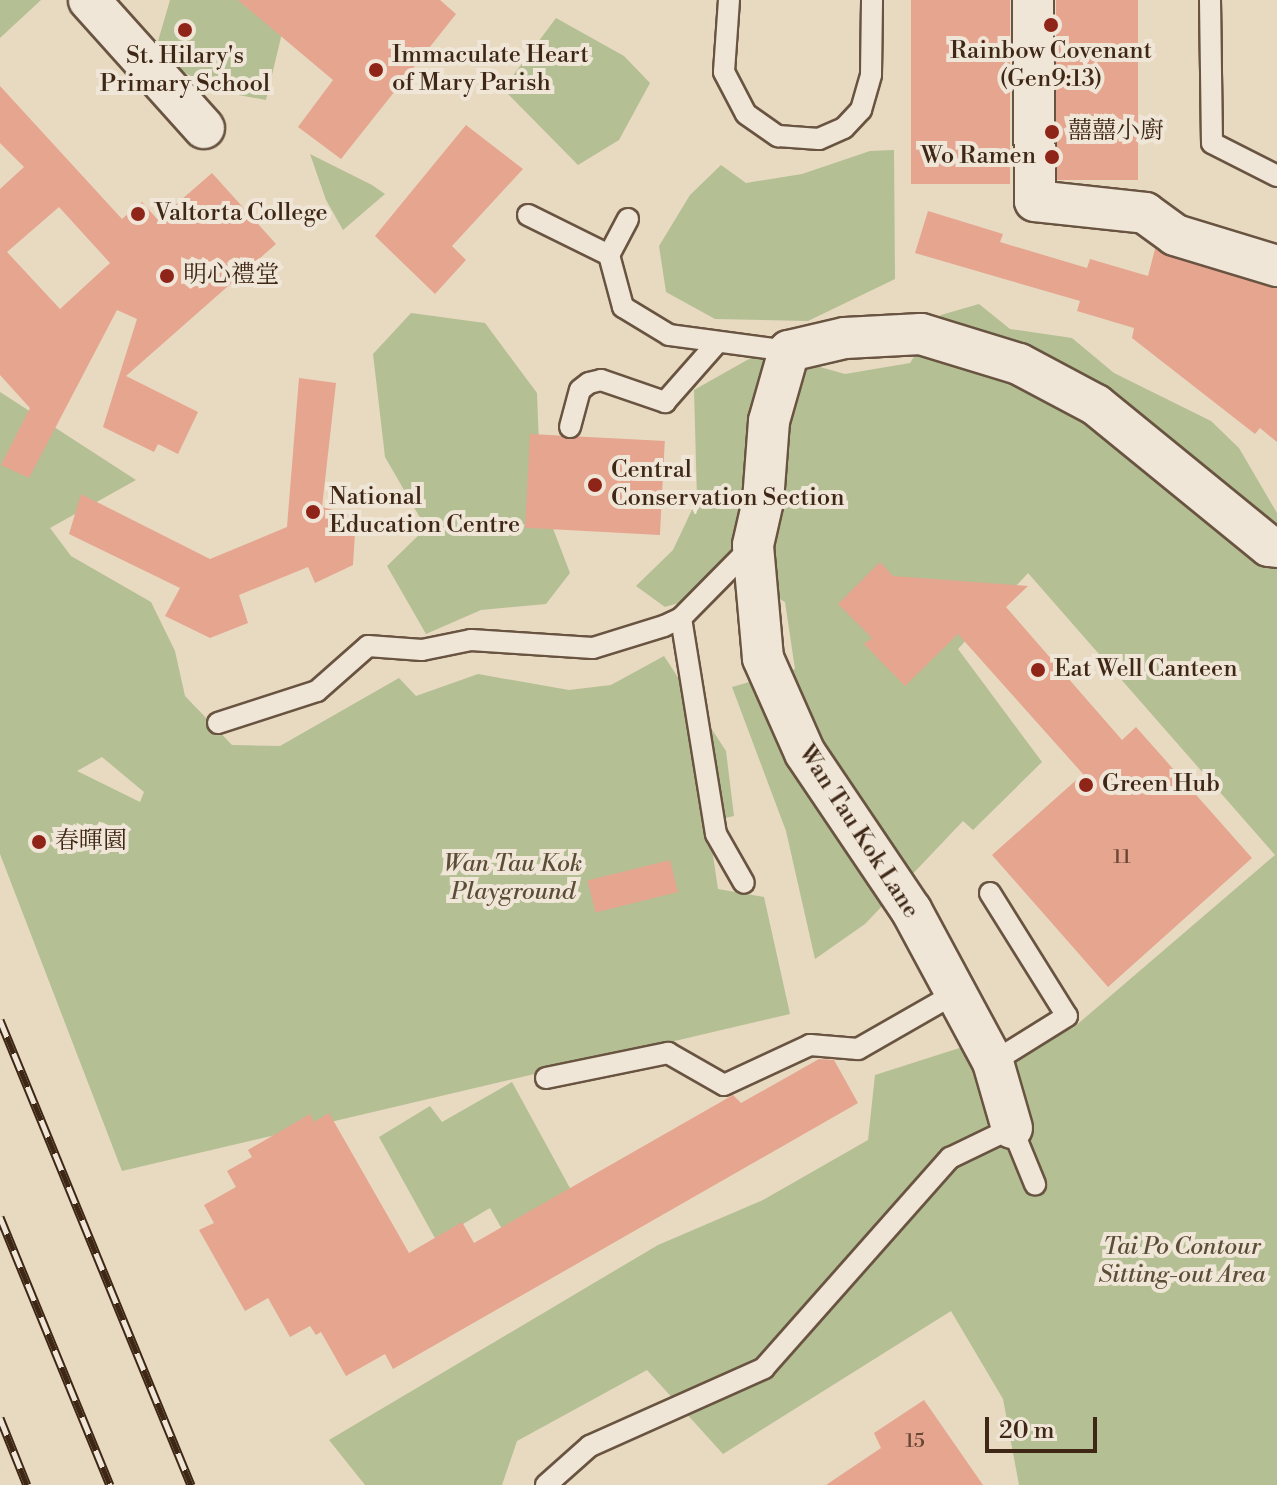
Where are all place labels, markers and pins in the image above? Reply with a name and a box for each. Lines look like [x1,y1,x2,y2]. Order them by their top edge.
marker: Rainbow Covenant (Gen9:13) [1042,16,1060,34]
marker: St. Hilary's Primary School [176,21,194,39]
place label: Rainbow Covenant (Gen9:13) [950,38,1152,94]
place label: Immaculate Heart of Mary Parish [392,42,589,98]
place label: St. Hilary's Primary School [100,43,270,99]
marker: Immaculate Heart of Mary Parish [367,61,385,79]
place label: 囍囍小廚 [1068,118,1164,146]
marker: 囍囍小廚 [1043,123,1061,141]
place label: Wo Ramen [921,143,1036,171]
marker: Wo Ramen [1043,148,1061,166]
place label: Valtorta College [154,200,328,228]
marker: Valtorta College [129,205,147,223]
place label: 明心禮堂 [183,262,279,290]
marker: 明心禮堂 [158,267,176,285]
place label: Central Conservation Section [611,457,845,513]
marker: Central Conservation Section [586,476,604,494]
place label: National Education Centre [329,484,520,540]
marker: National Education Centre [304,503,322,521]
place label: Eat Well Canteen [1054,656,1237,684]
marker: Eat Well Canteen [1029,661,1047,679]
place label: Green Hub [1102,771,1220,799]
marker: Green Hub [1077,776,1095,794]
place label: 春暉園 [55,828,127,856]
marker: 春暉園 [30,833,48,851]

